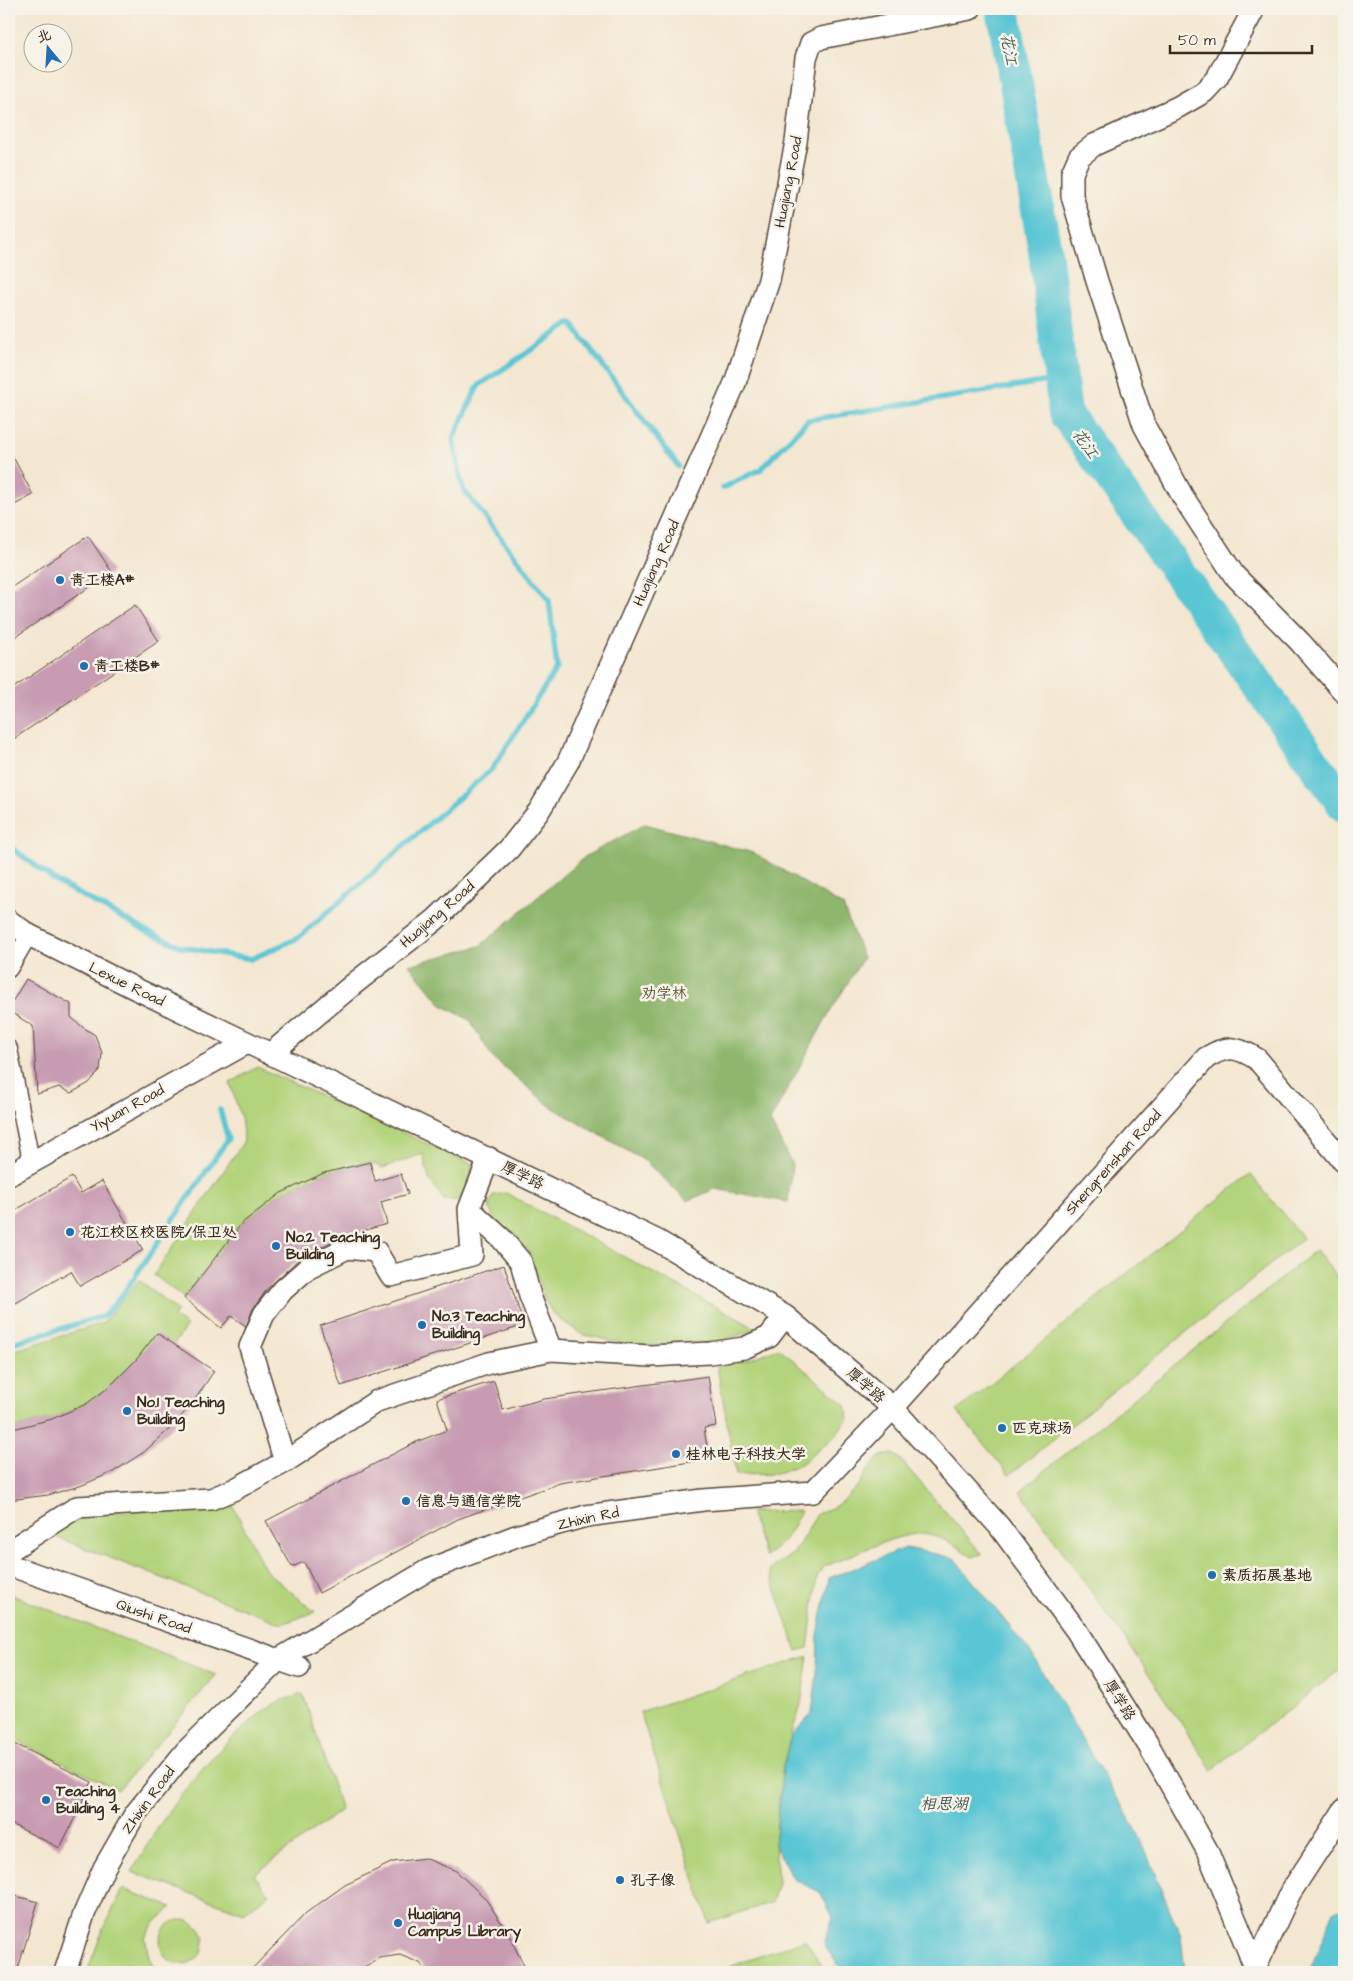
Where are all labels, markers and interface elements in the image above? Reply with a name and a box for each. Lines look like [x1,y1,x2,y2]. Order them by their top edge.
north arrow [22,22,72,72]
scale bar [1170,22,1313,54]
text: 北 [35,25,54,48]
text: 50 m [1178,30,1216,51]
water label: 花江 [995,31,1023,68]
street label: Huajiang Road [769,134,809,230]
water label: 花江 [1067,424,1104,464]
street label: Huajiang Road [628,516,686,610]
place label: 青工楼A# [70,570,136,591]
marker: 青工楼A# [54,574,66,586]
place label: 青工楼B# [94,656,161,677]
marker: 青工楼B# [78,660,90,672]
street label: Huajiang Road [395,876,480,953]
street label: Lexue Road [85,957,168,1012]
park label: 劝学林 [641,983,687,1004]
street label: Yiyuan Road [86,1079,169,1138]
street label: Shengrenshan Road [1060,1105,1167,1220]
street label: 厚学路 [498,1156,548,1195]
place label: 花江校区校医院/保卫处 [80,1222,237,1243]
marker: 花江校区校医院/保卫处 [64,1226,76,1238]
place label: No.2 Teaching Building [286,1227,380,1267]
marker: No.2 Teaching Building [270,1240,282,1252]
place label: No.3 Teaching Building [432,1306,525,1346]
marker: No.3 Teaching Building [416,1319,428,1331]
street label: 厚学路 [842,1363,890,1408]
place label: No.1 Teaching Building [137,1392,225,1432]
marker: No.1 Teaching Building [121,1405,133,1417]
place label: 匹克球场 [1012,1418,1072,1439]
marker: 匹克球场 [996,1422,1008,1434]
place label: 桂林电子科技大学 [686,1444,806,1465]
marker: 桂林电子科技大学 [670,1448,682,1460]
place label: 信息与通信学院 [416,1491,521,1512]
marker: 信息与通信学院 [400,1495,412,1507]
street label: Zhixin Rd [555,1502,621,1535]
place label: 素质拓展基地 [1222,1565,1312,1586]
marker: 素质拓展基地 [1206,1569,1218,1581]
street label: Qiushi Road [113,1594,195,1639]
street label: 厚学路 [1099,1676,1140,1725]
street label: Zhixin Road [117,1762,180,1838]
place label: Teaching Building 4 [55,1781,121,1821]
water label: 相思湖 [920,1793,970,1815]
marker: Teaching Building 4 [40,1794,52,1806]
place label: 孔子像 [630,1870,675,1891]
marker: 孔子像 [614,1874,626,1886]
place label: Huajiang Campus Library [408,1904,522,1943]
marker: Huajiang Campus Library [392,1917,404,1929]

